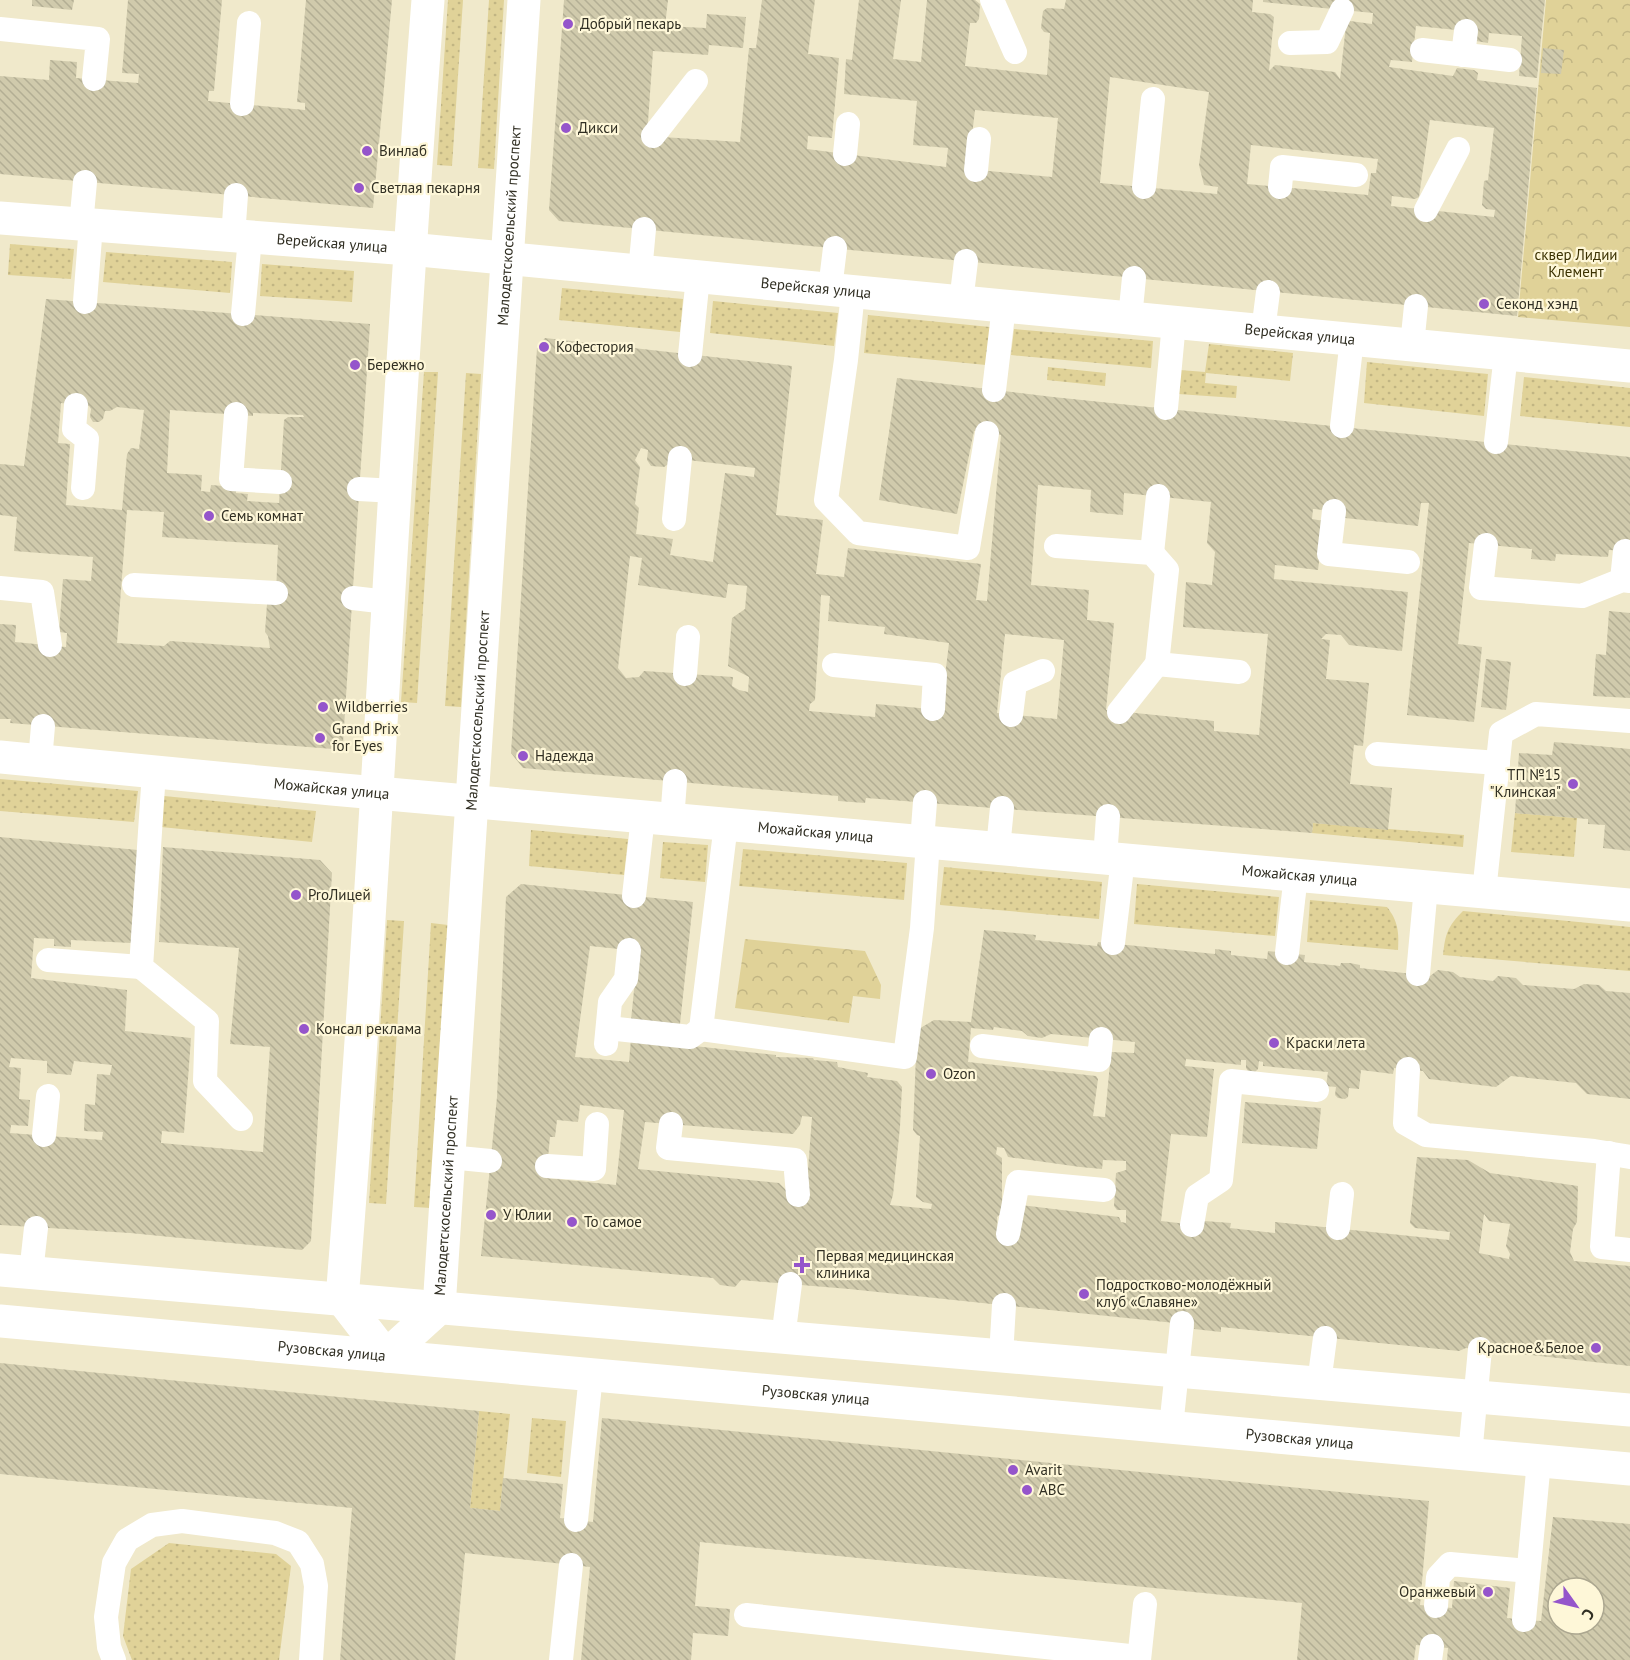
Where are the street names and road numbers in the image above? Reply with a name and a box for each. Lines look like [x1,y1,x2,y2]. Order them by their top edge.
street label: Малодетскосельский проспект [493,125,525,326]
street label: Верейская улица [276,229,388,256]
street label: Верейская улица [760,273,872,302]
street label: Верейская улица [1244,319,1356,349]
street label: Малодетскосельский проспект [461,610,493,811]
street label: Можайская улица [273,773,390,803]
street label: Можайская улица [757,817,874,846]
street label: Можайская улица [1241,860,1358,890]
street label: Малодетскосельский проспект [430,1095,462,1296]
street label: Рузовская улица [277,1336,386,1365]
street label: Рузовская улица [761,1380,870,1409]
street label: Рузовская улица [1245,1424,1355,1453]

